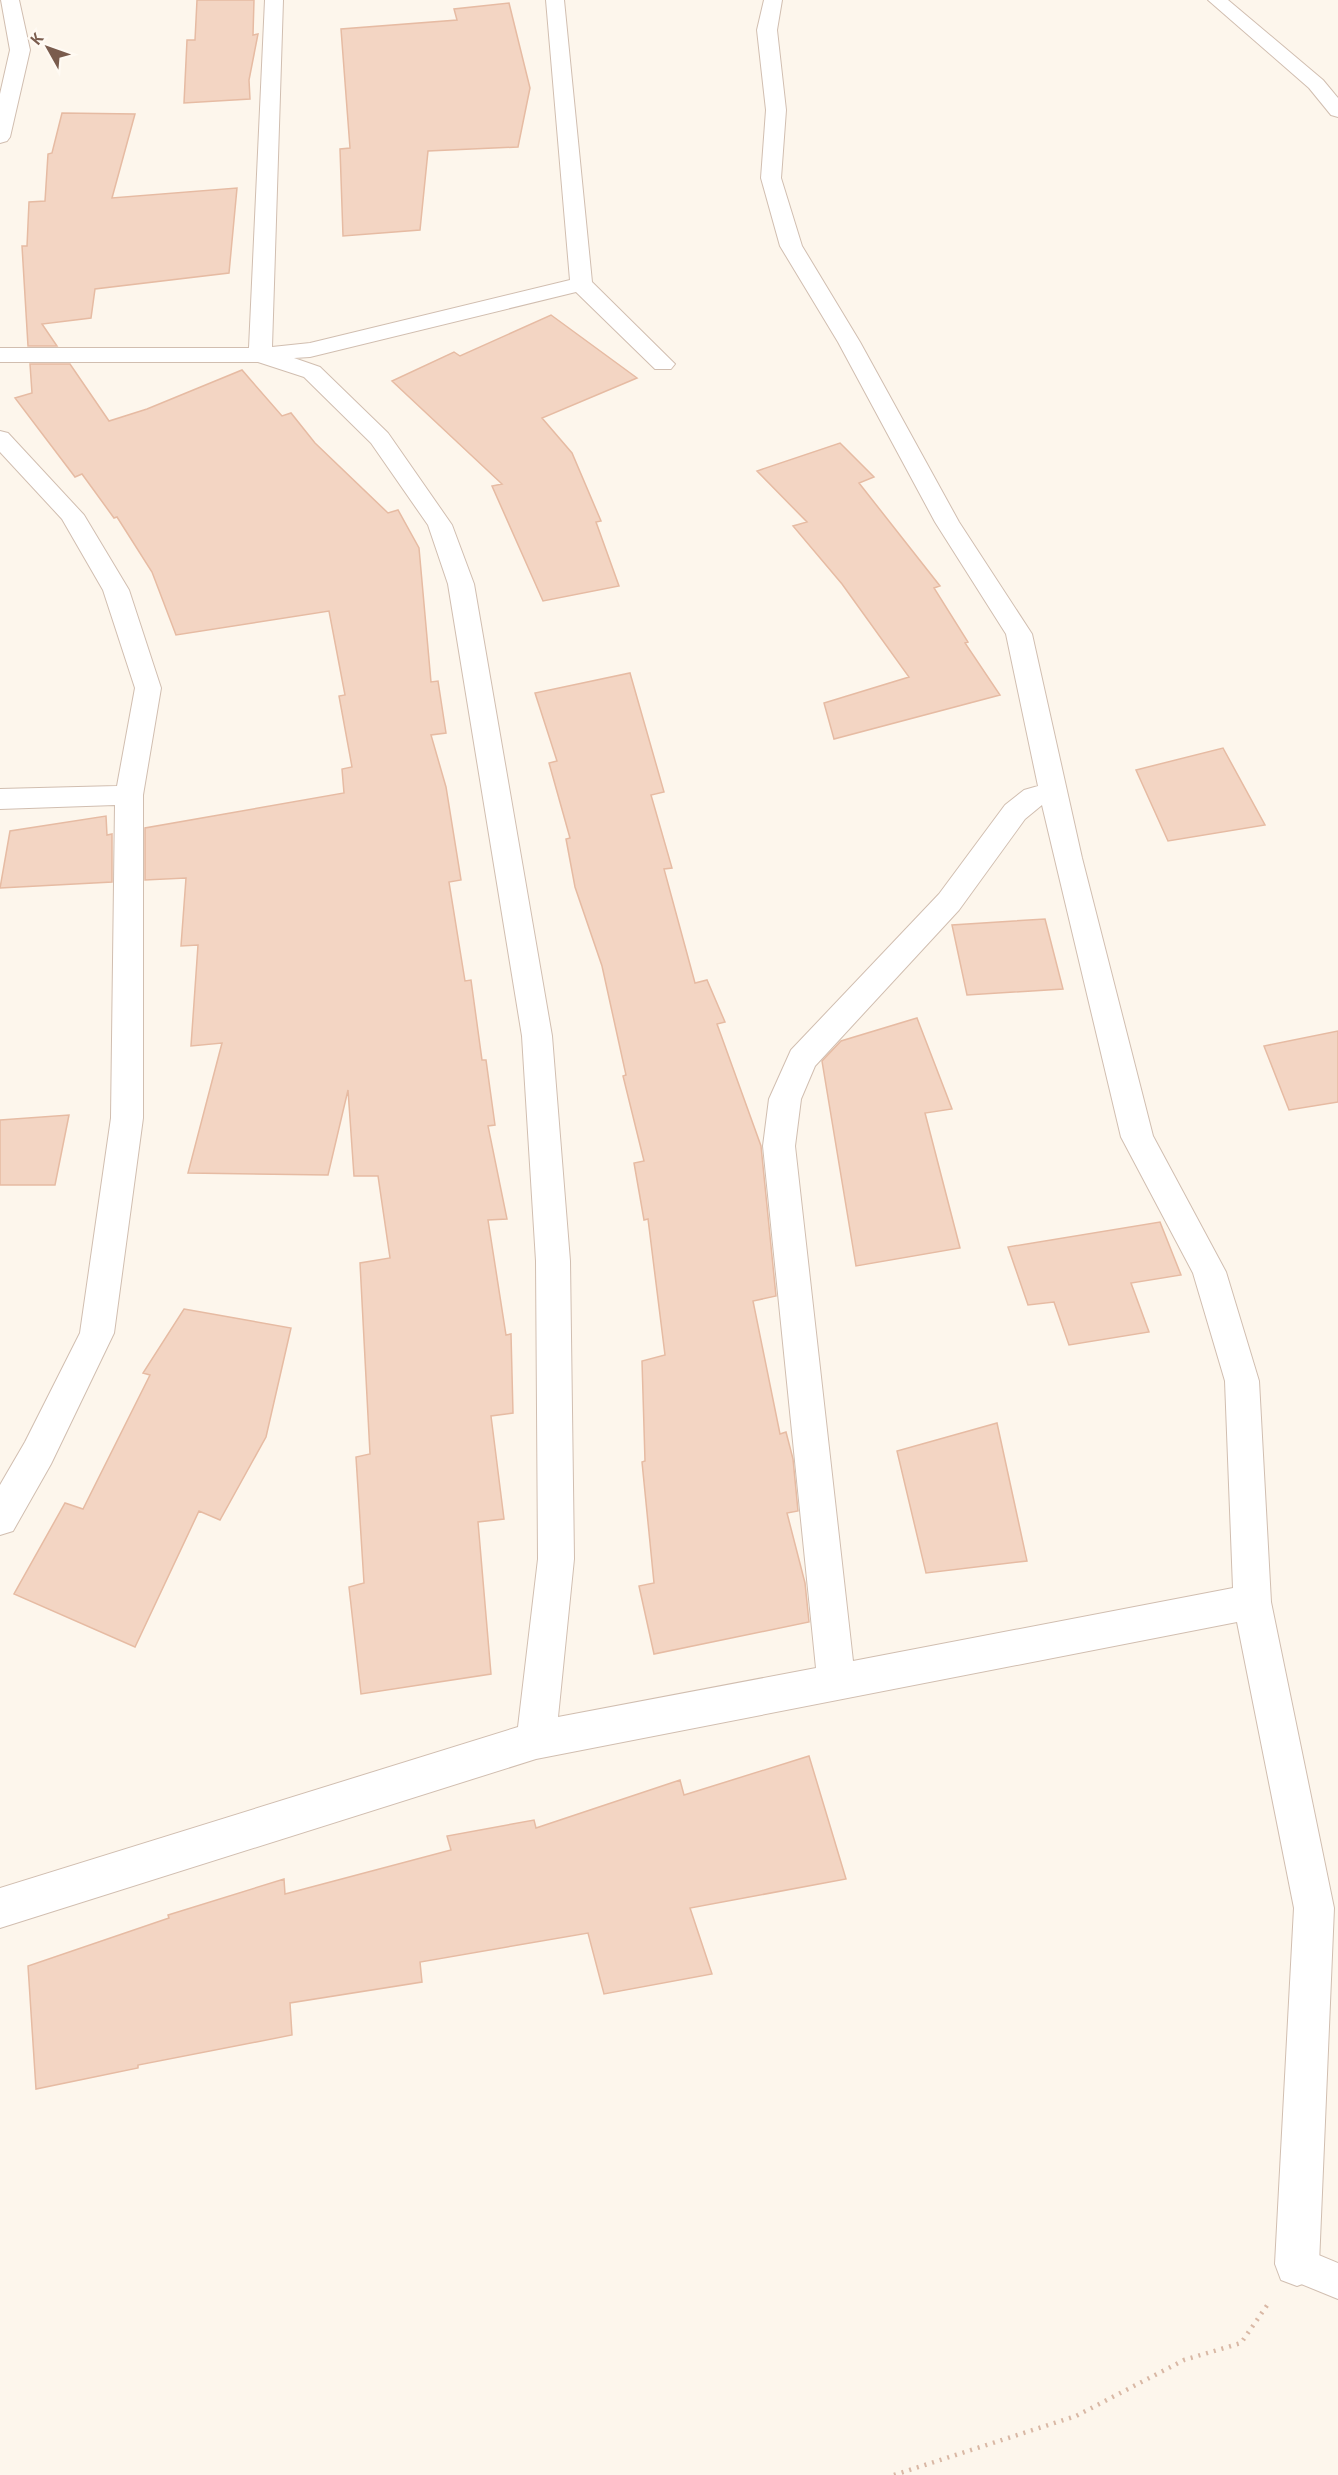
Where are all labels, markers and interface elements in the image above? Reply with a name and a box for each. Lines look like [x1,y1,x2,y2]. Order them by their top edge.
north arrow [18,18,78,78]
text: K [26,28,47,49]

